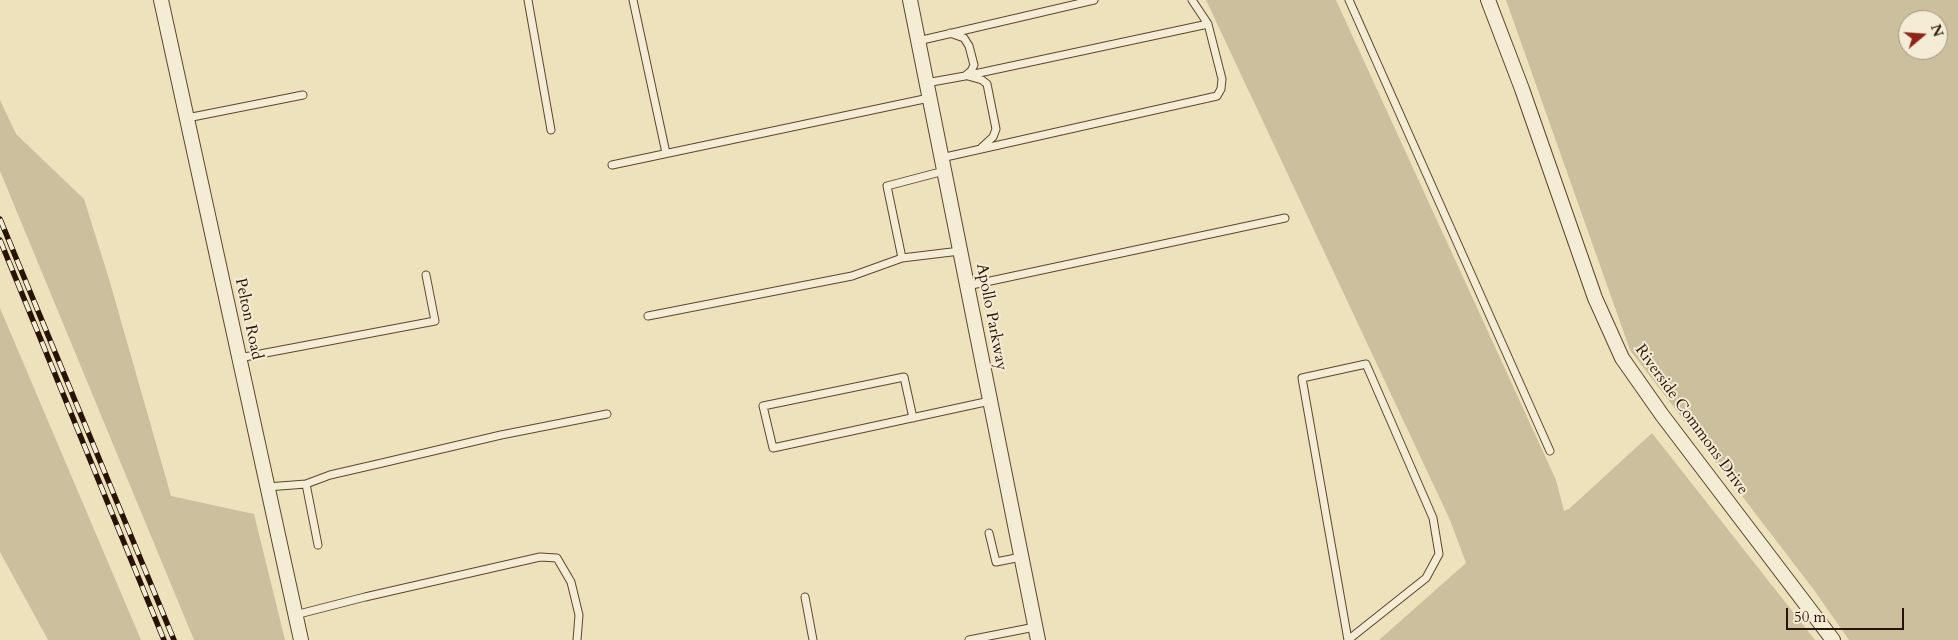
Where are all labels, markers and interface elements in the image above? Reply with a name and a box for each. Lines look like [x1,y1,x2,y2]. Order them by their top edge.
north arrow [1898,10,1948,60]
text: N [1926,22,1948,39]
street label: Apollo Parkway [971,262,1011,372]
street label: Pelton Road [230,276,266,362]
street label: Riverside Commons Drive [1630,341,1752,499]
scale bar [1788,598,1906,630]
text: 50 m [1794,607,1826,627]

